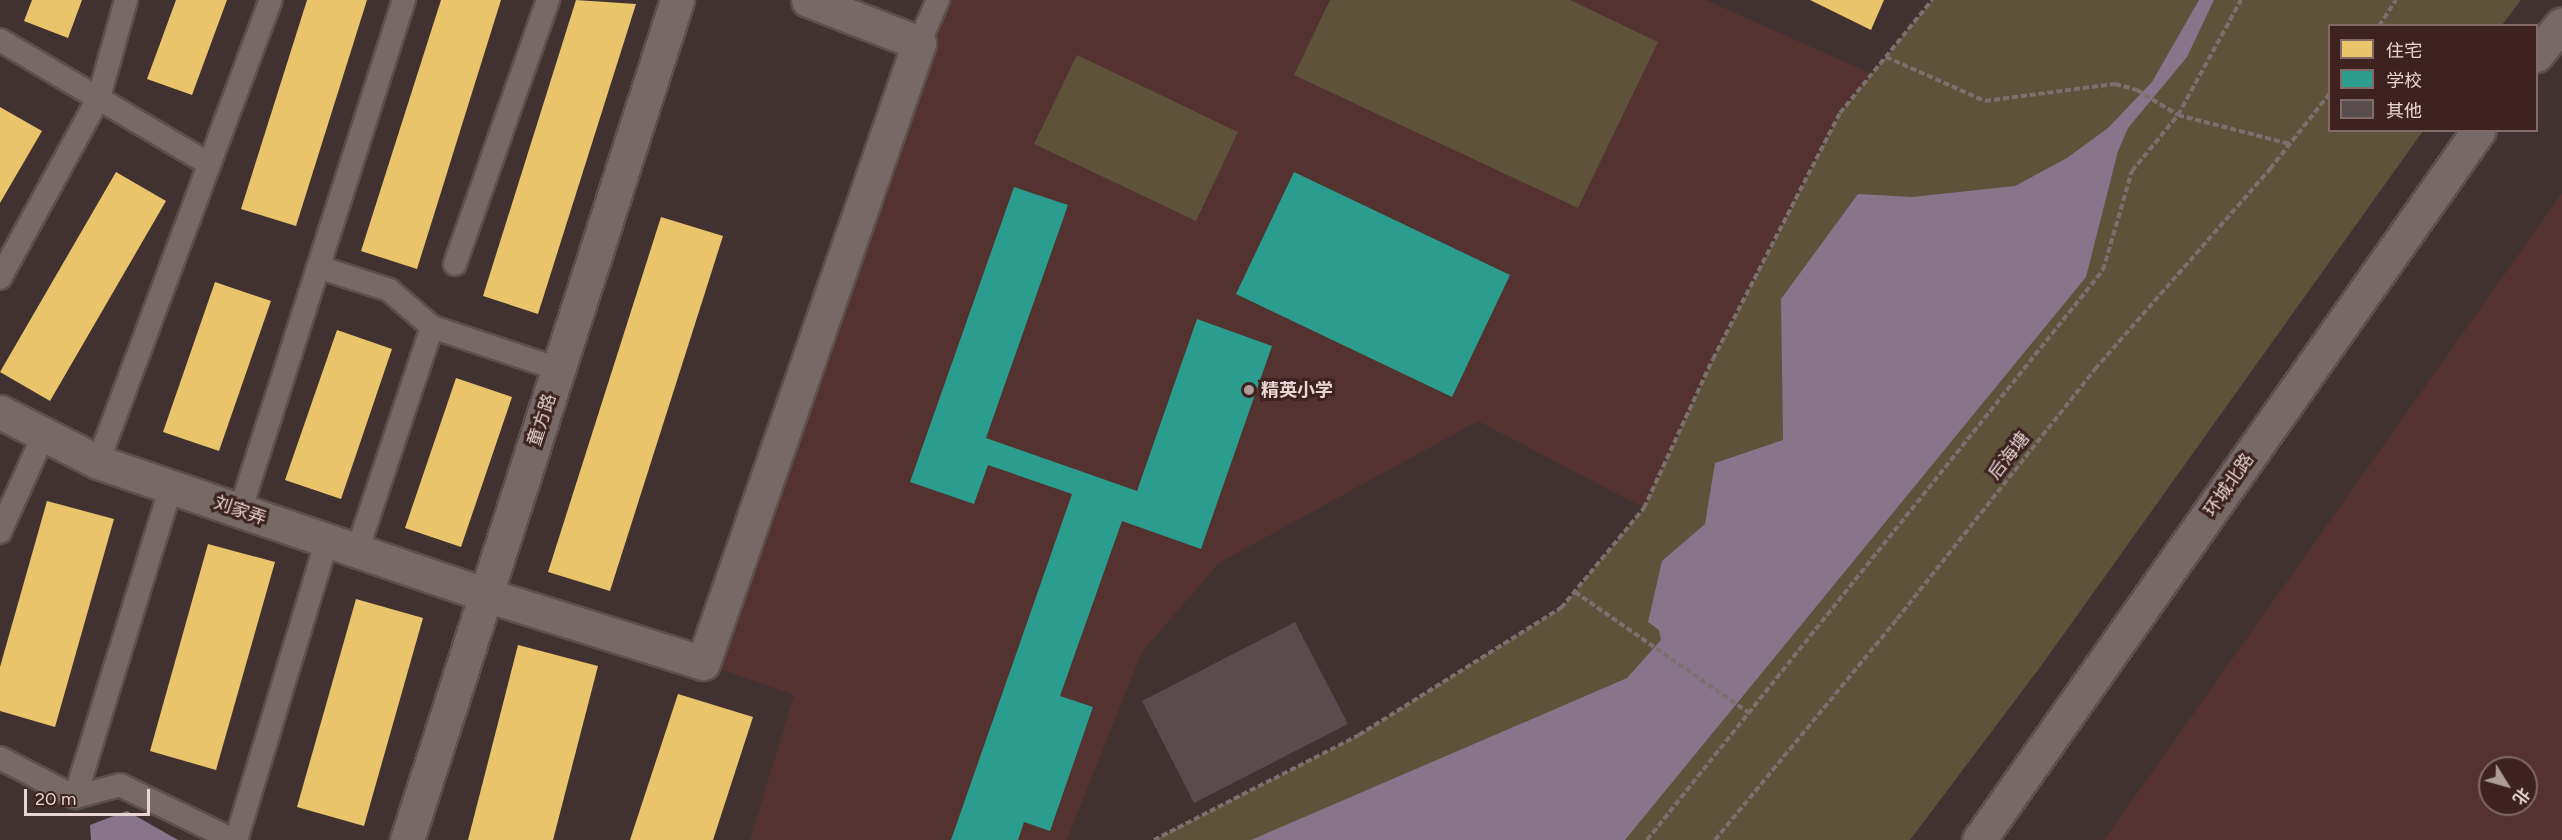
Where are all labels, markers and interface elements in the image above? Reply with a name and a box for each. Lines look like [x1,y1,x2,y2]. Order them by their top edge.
legend [2328,24,2538,132]
text: 住宅 [2386,40,2422,62]
text: 学校 [2386,70,2422,92]
text: 其他 [2386,100,2422,122]
place label: 精英小学 [1261,379,1333,401]
marker: 精英小学 [1242,383,1256,397]
street label: 童方路 [523,391,561,449]
street label: 后海塘 [1984,428,2034,484]
street label: 环城北路 [2200,449,2258,521]
street label: 刘家弄 [211,492,269,530]
north arrow [2478,756,2538,816]
scale bar [27,777,153,815]
text: 北 [2509,784,2534,808]
text: 20 m [35,788,76,810]

